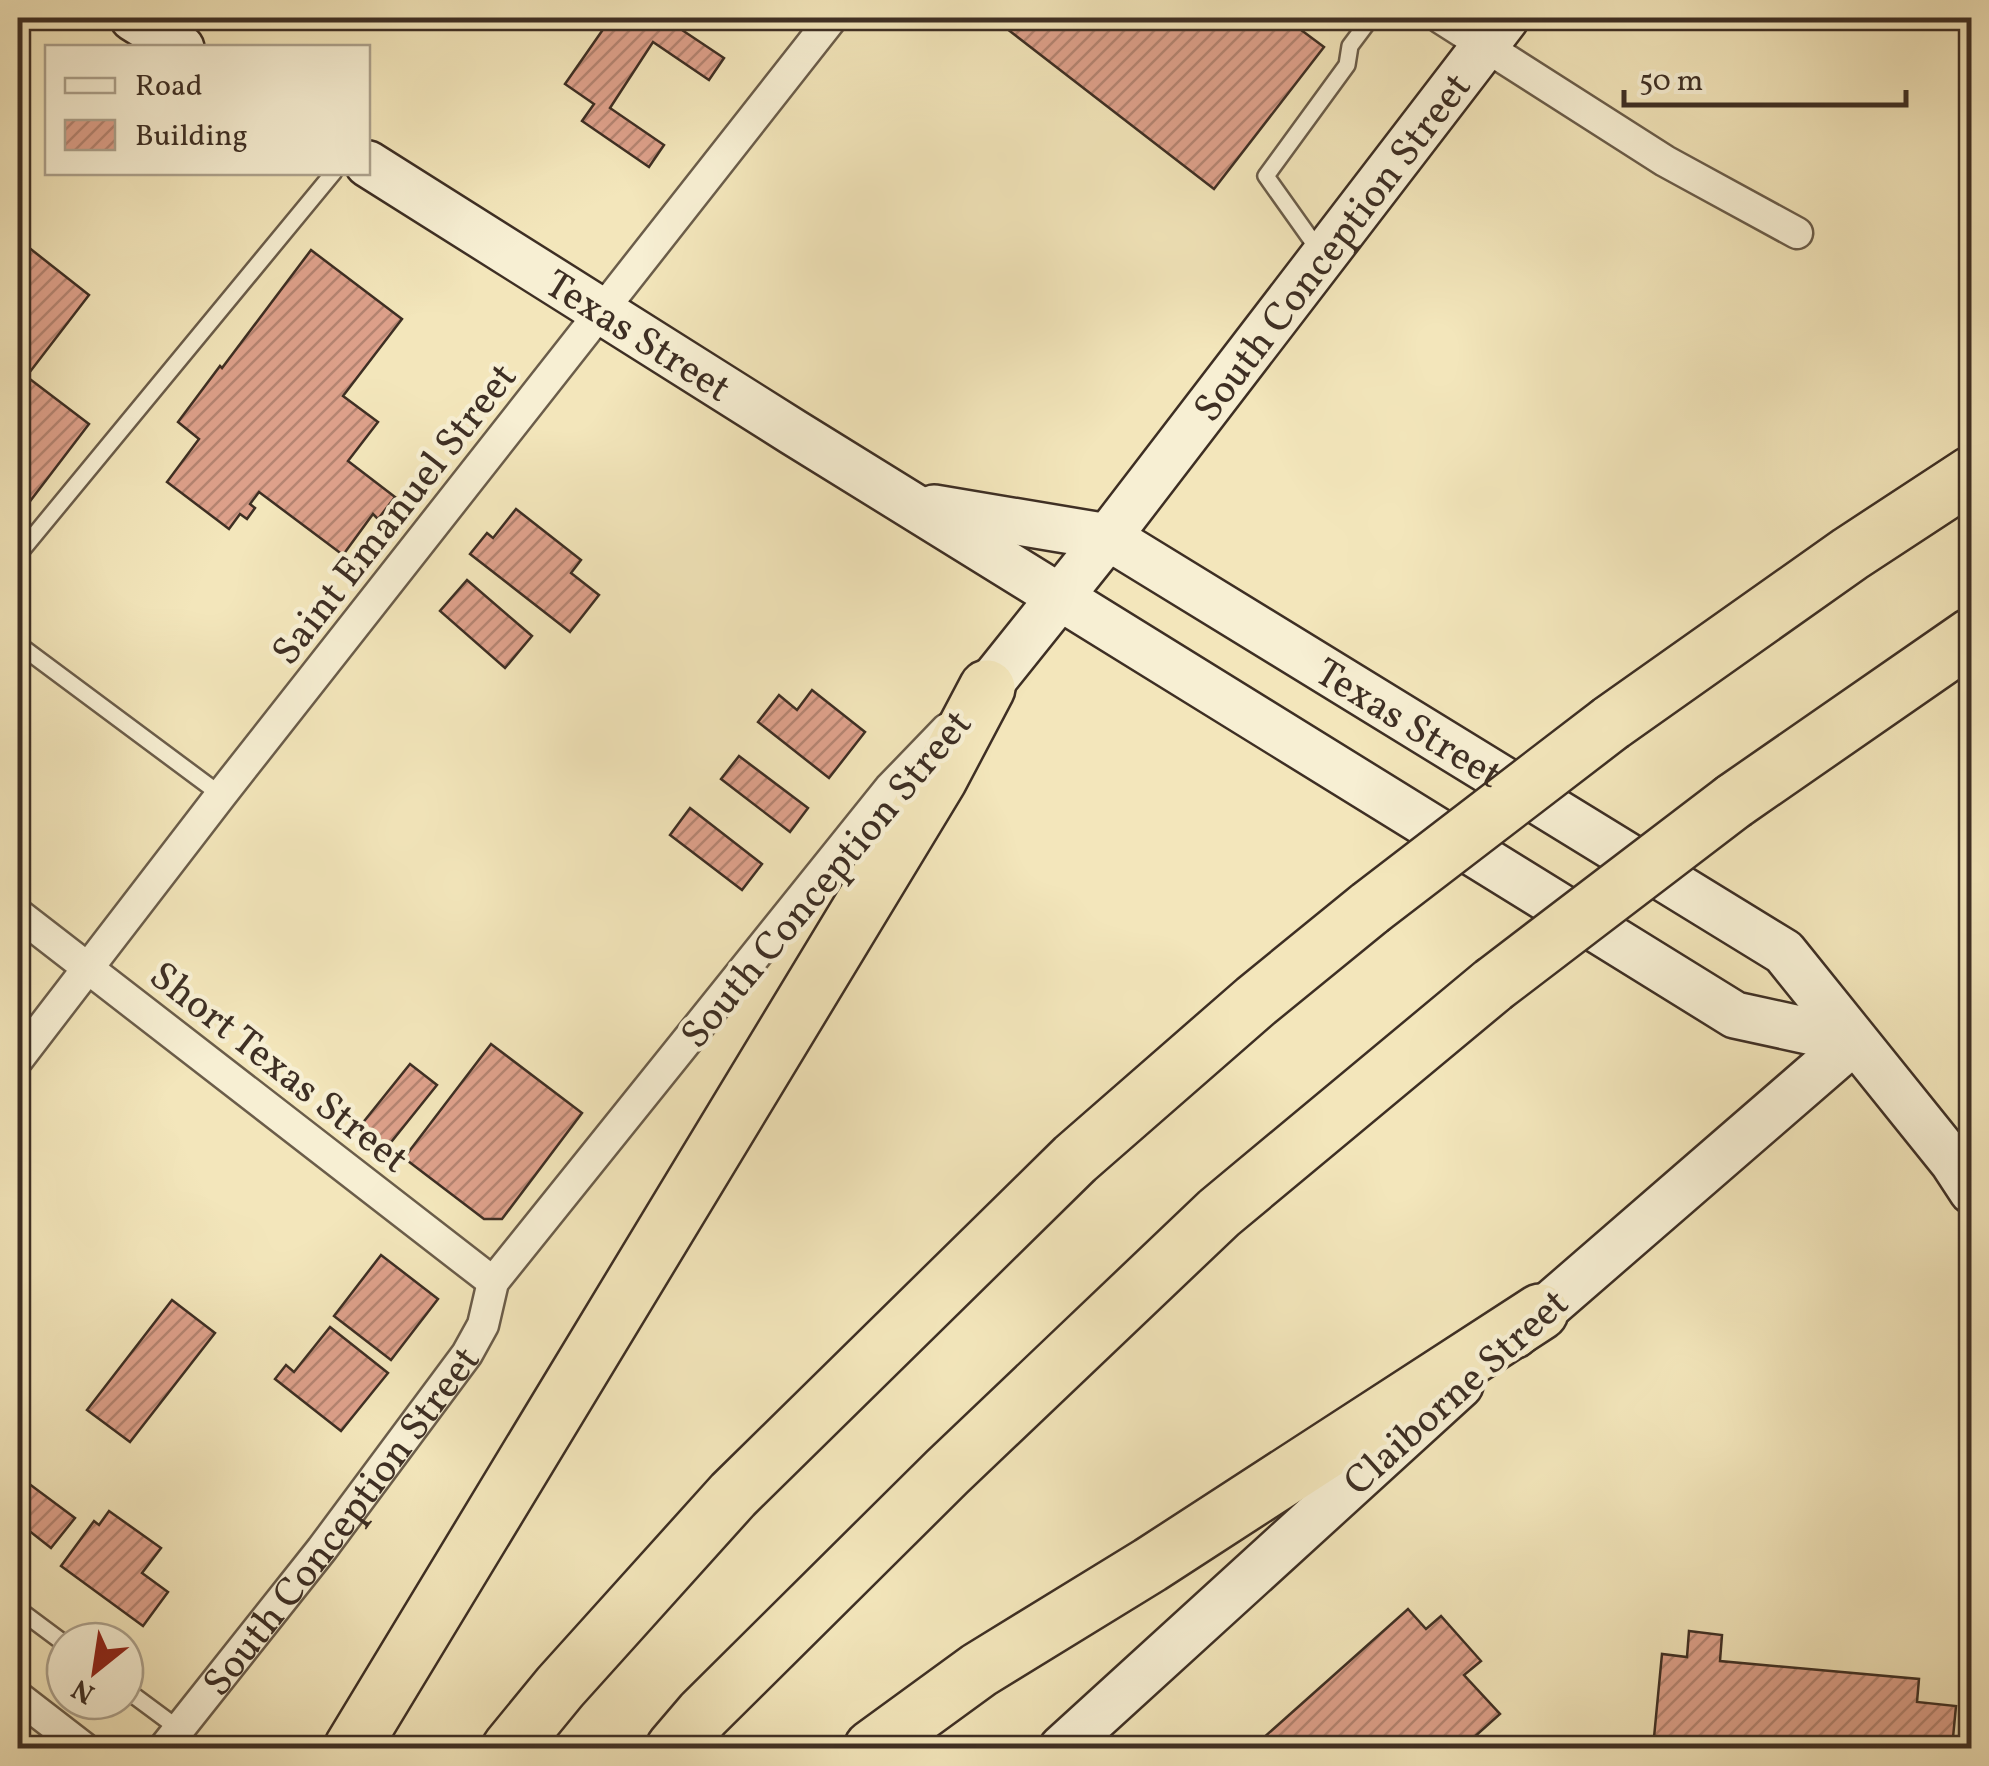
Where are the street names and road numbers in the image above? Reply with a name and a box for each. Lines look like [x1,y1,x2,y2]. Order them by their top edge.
street label: South Conception Street [1182,62,1486,435]
street label: Texas Street [533,258,740,418]
street label: Saint Emanuel Street [260,353,532,678]
street label: Texas Street [1303,647,1512,804]
street label: South Conception Street [669,699,987,1062]
street label: Short Texas Street [136,950,419,1188]
street label: Claiborne Street [1333,1278,1583,1510]
street label: South Conception Street [192,1336,495,1710]

